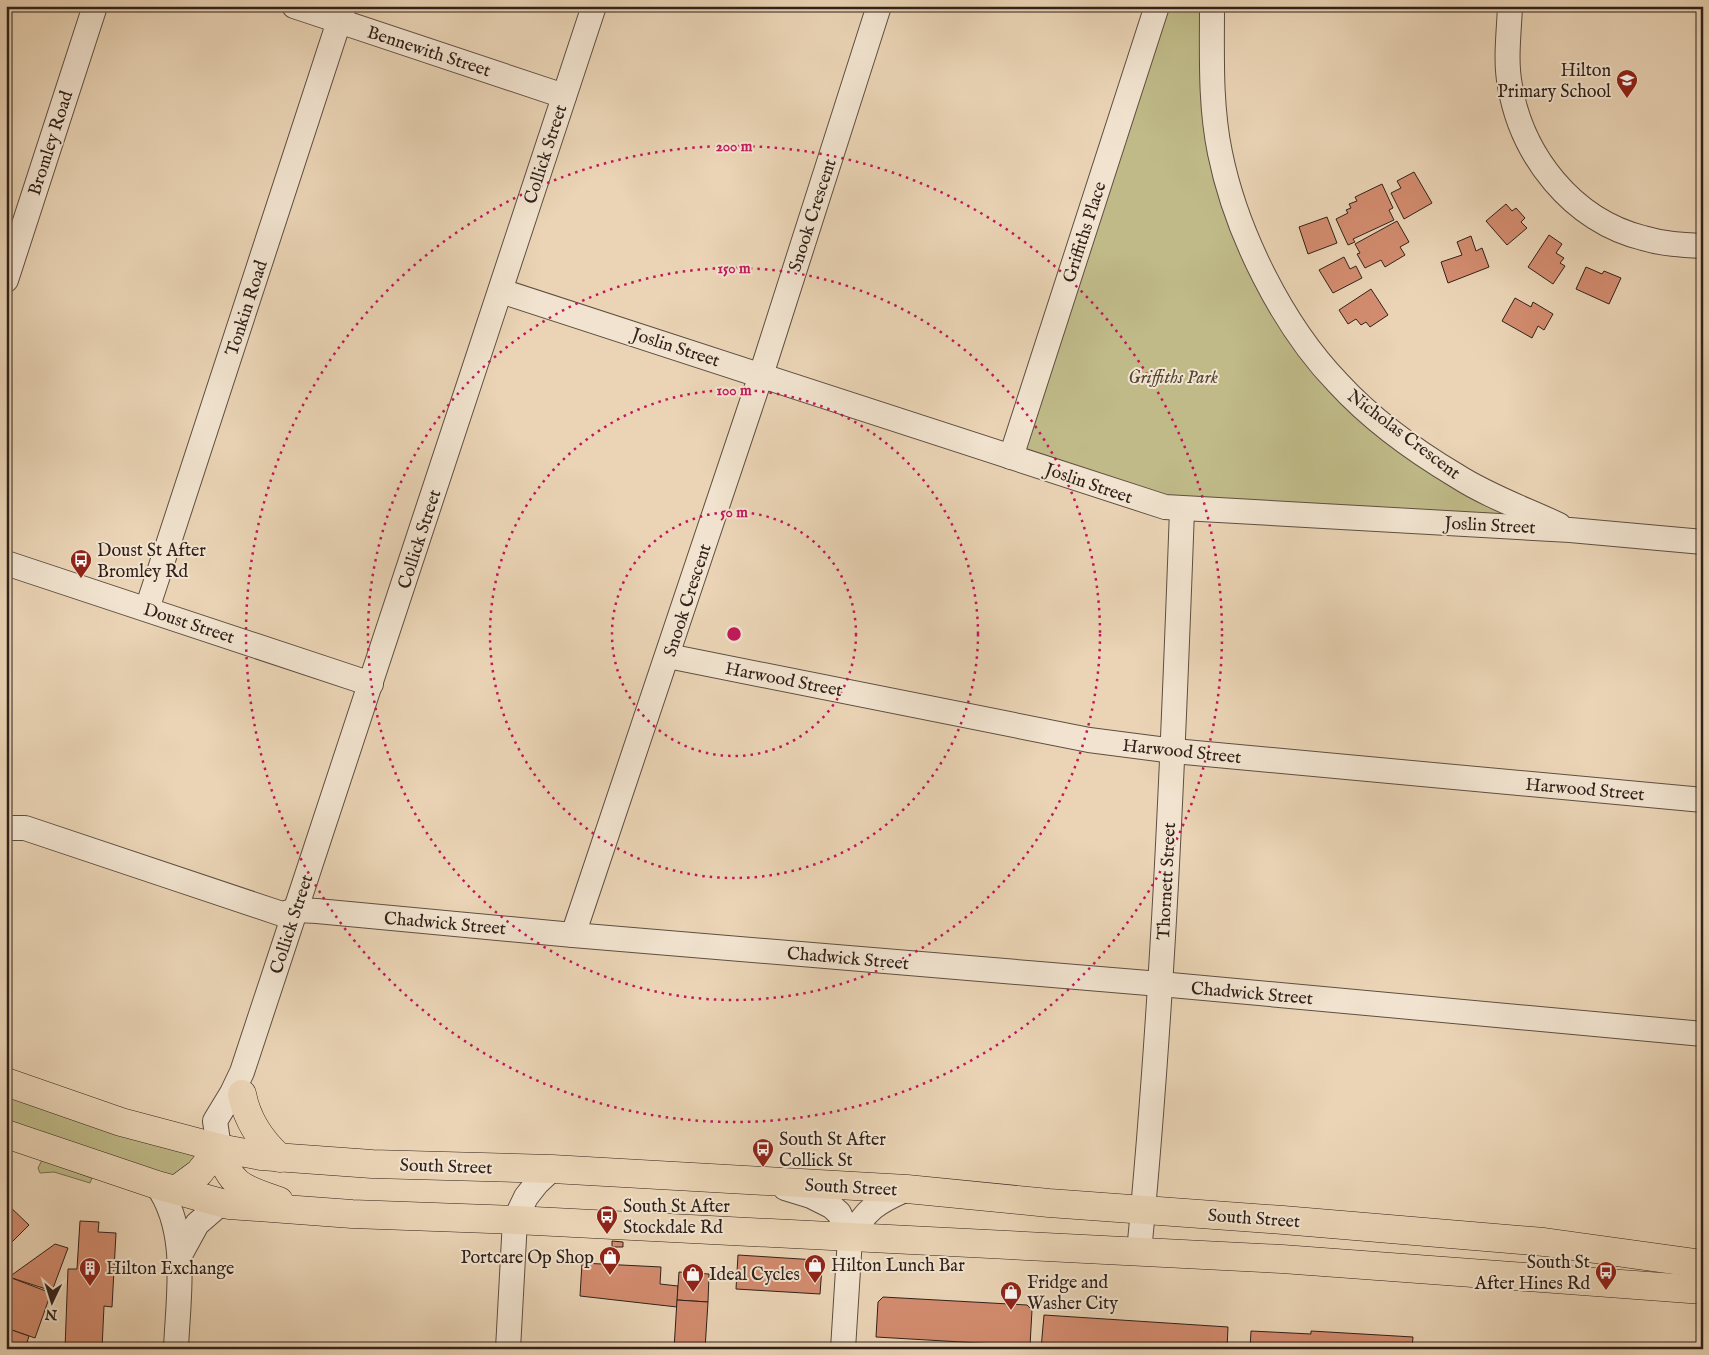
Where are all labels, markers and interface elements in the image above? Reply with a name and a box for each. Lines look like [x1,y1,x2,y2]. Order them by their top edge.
street label: Bennewith Street [364,22,493,83]
place label: Hilton Primary School [1497,60,1611,104]
school or university icon: Hilton Primary School [1615,68,1639,99]
street label: Bromley Road [24,88,79,199]
street label: Collick Street [520,102,573,207]
text: 200 m [716,137,753,156]
street label: Snook Crescent [784,156,843,275]
street label: Griffiths Place [1058,179,1113,286]
street label: Tonkin Road [221,257,274,359]
text: 150 m [717,259,751,278]
street label: Joslin Street [627,323,722,373]
park label: Griffiths Park [1128,367,1218,390]
text: 100 m [716,381,752,400]
street label: Nicholas Crescent [1342,385,1464,485]
street label: Joslin Street [1040,458,1135,510]
street label: Collick Street [394,487,447,592]
text: 50 m [720,503,748,522]
street label: Joslin Street [1442,513,1536,540]
place label: Doust St After Bromley Rd [97,540,206,584]
street label: Snook Crescent [659,541,718,660]
bus stop icon: Doust St After Bromley Rd [69,548,93,579]
street label: Doust Street [140,599,237,650]
centre of rings [725,625,743,643]
street label: Harwood Street [723,658,844,703]
street label: Harwood Street [1121,735,1242,770]
street label: Harwood Street [1524,774,1645,807]
street label: Thornett Street [1153,822,1182,941]
street label: Collick Street [266,872,319,977]
street label: Chadwick Street [383,908,507,941]
street label: Chadwick Street [786,943,910,976]
street label: Chadwick Street [1190,978,1314,1011]
place label: South St After Collick St [779,1129,886,1173]
bus stop icon: South St After Collick St [751,1137,775,1168]
street label: South Street [399,1154,493,1181]
street label: South Street [804,1175,898,1202]
place label: South St After Stockdale Rd [623,1196,730,1240]
bus stop icon: South St After Stockdale Rd [595,1204,619,1235]
street label: South Street [1207,1205,1301,1234]
shop icon: Portcare Op Shop [598,1245,622,1276]
place label: Portcare Op Shop [460,1247,594,1270]
place label: South St After Hines Rd [1474,1252,1590,1296]
shop icon: Hilton Lunch Bar [803,1253,827,1284]
place label: Hilton Lunch Bar [831,1255,965,1278]
building icon: Hilton Exchange [78,1256,102,1287]
place label: Hilton Exchange [106,1258,234,1281]
bus stop icon: South St After Hines Rd [1594,1260,1618,1291]
shop icon: Ideal Cycles [681,1262,705,1293]
place label: Ideal Cycles [709,1264,800,1287]
place label: Fridge and Washer City [1027,1272,1118,1316]
north arrow [28,1278,78,1328]
shop icon: Fridge and Washer City [999,1280,1023,1311]
text: N [44,1305,59,1323]

